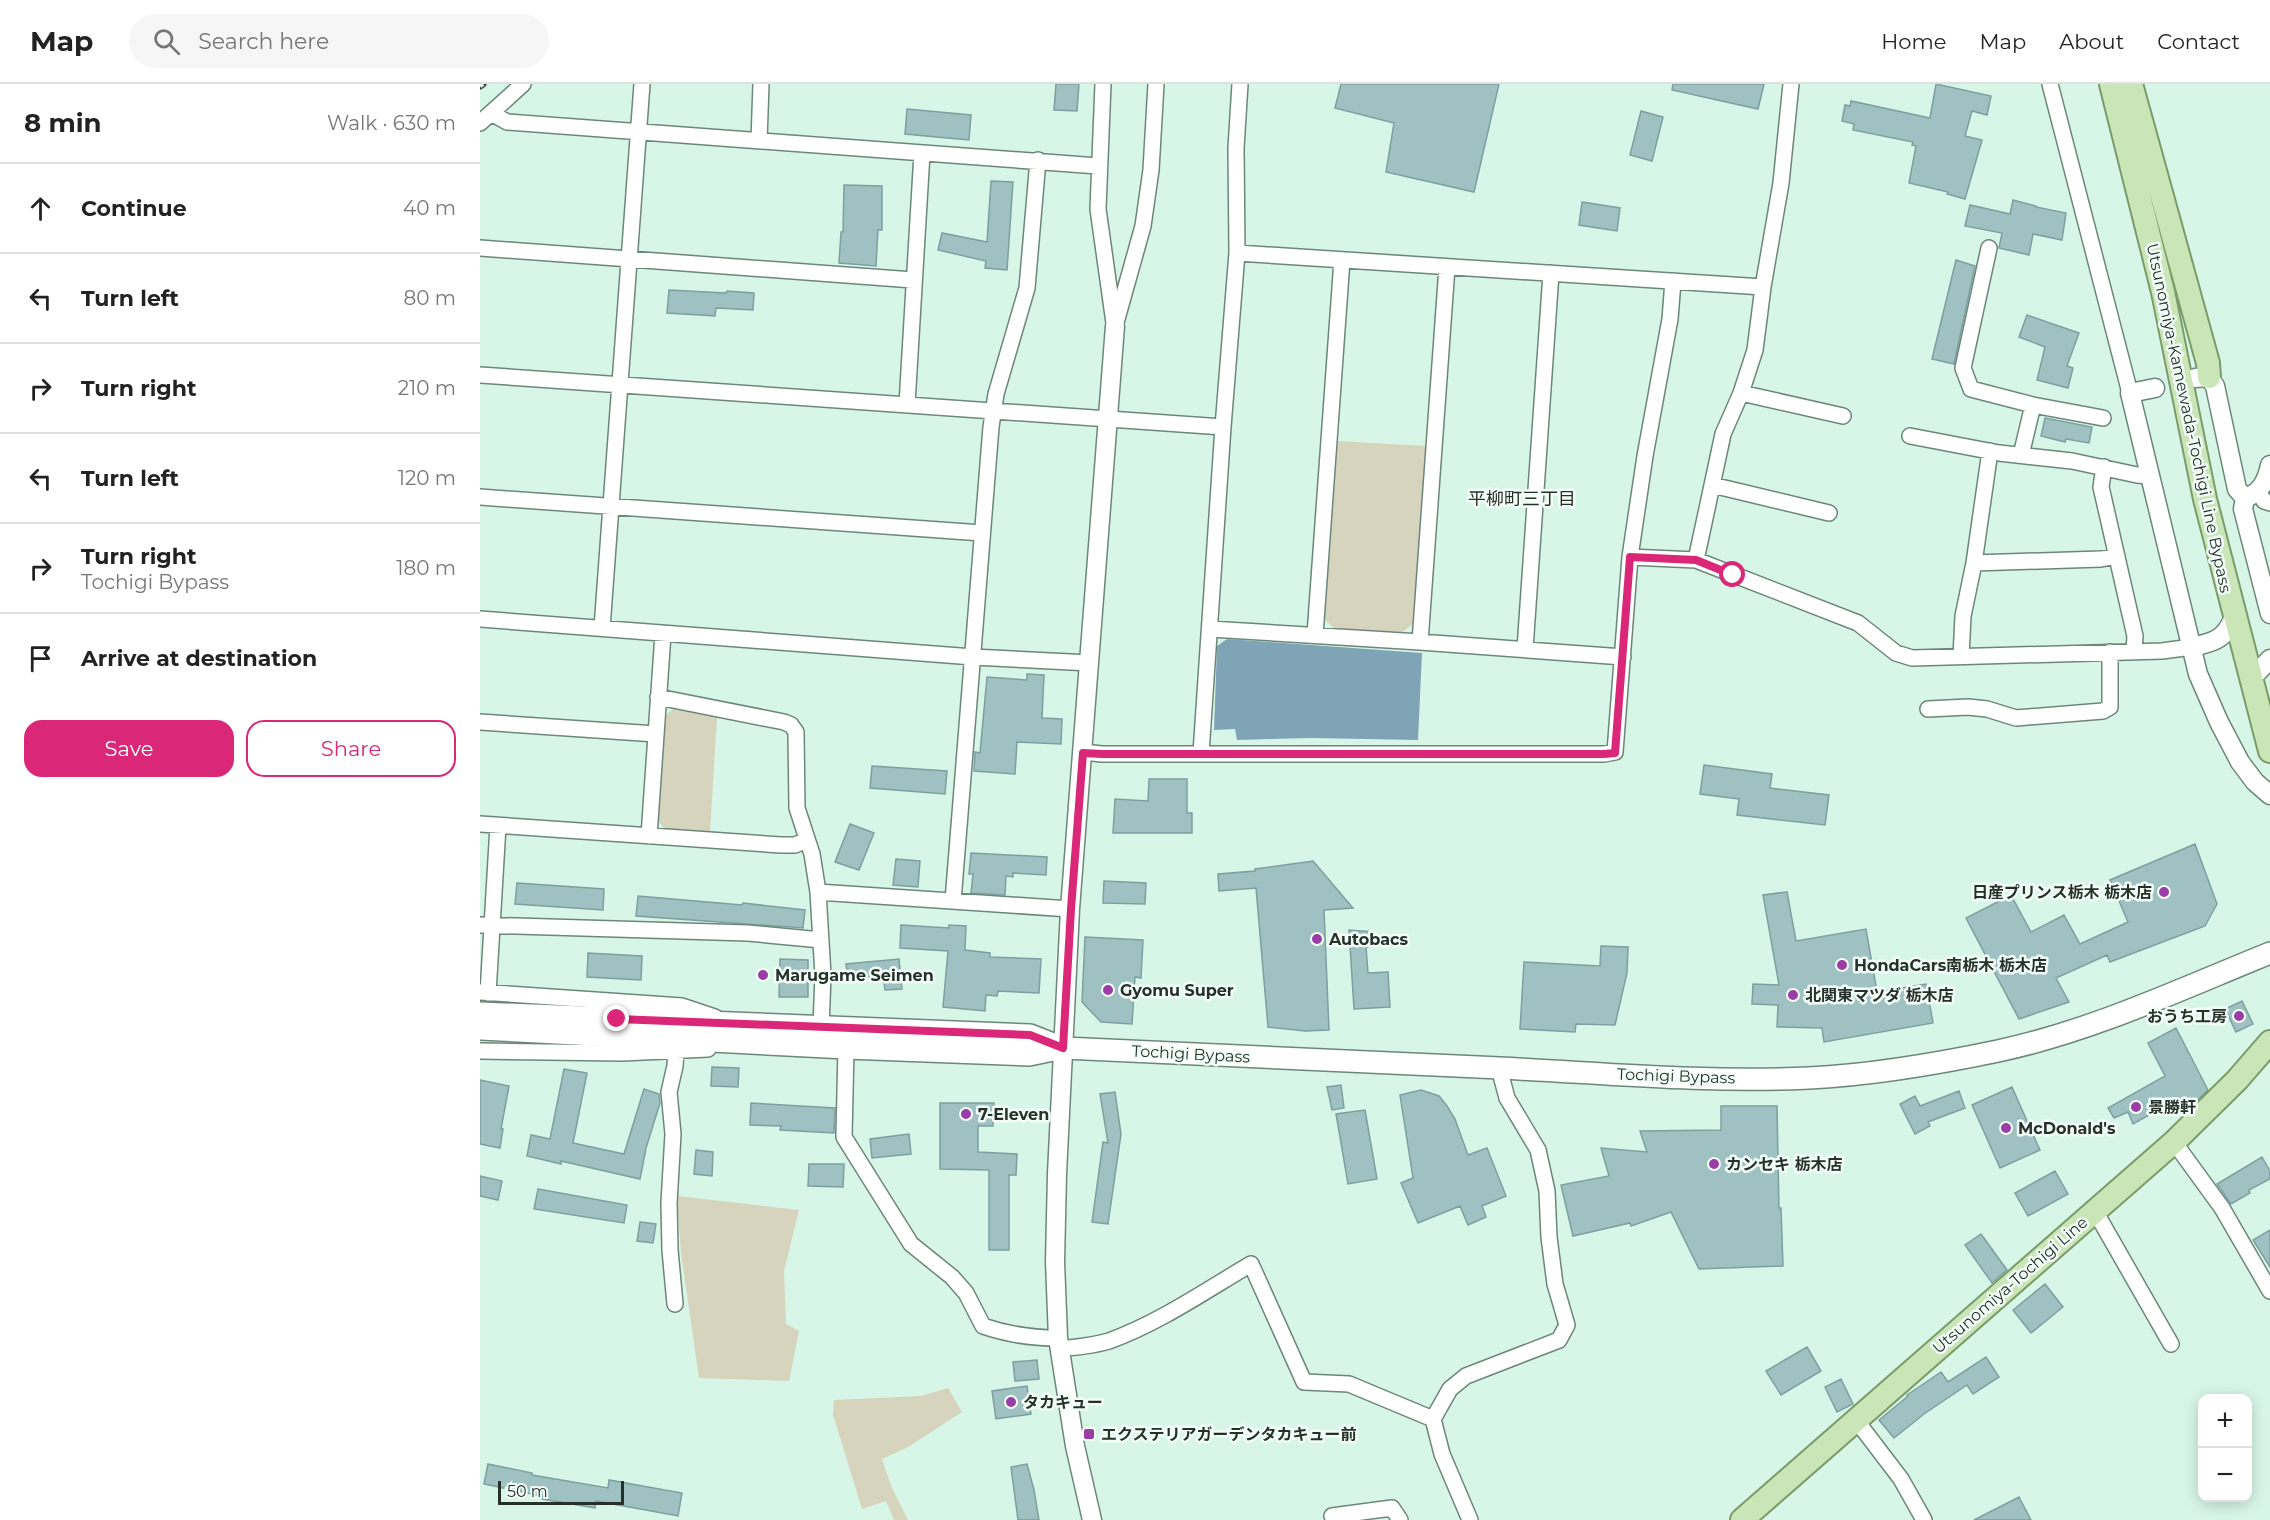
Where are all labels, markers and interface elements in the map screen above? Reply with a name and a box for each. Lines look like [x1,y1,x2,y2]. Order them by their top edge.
search box [129,14,549,68]
text: Map [30,24,93,58]
icon: search [150,25,183,58]
text: Search here [198,28,329,55]
text: Home [1881,29,1946,54]
text: Map [1979,29,2026,54]
text: About [2059,29,2124,54]
text: Contact [2157,29,2240,54]
text: 8 min [24,107,102,139]
text: Walk · 630 m [327,111,456,135]
icon: ahead [24,192,57,225]
text: Continue [81,195,187,222]
text: 40 m [403,196,456,220]
street label: Utsunomiya-Kamewada-Tochigi Line Bypass [2143,242,2235,595]
icon: left [24,282,57,315]
text: Turn left [81,285,179,312]
text: 80 m [404,286,456,310]
icon: right [24,372,57,405]
text: Turn right [81,375,196,402]
text: 210 m [398,376,456,400]
icon: left [24,462,57,495]
text: Turn left [81,465,179,492]
text: 120 m [398,466,456,490]
district label: 平柳町三丁目 [1468,488,1576,510]
text: Turn right [81,543,196,570]
icon: right [24,552,57,585]
text: 180 m [396,556,456,580]
route start [1719,561,1745,587]
text: Tochigi Bypass [81,570,229,594]
icon: arrive [24,642,57,675]
text: Arrive at destination [81,645,317,672]
button: Save [24,720,234,777]
button: Share [246,720,456,777]
place label: 日産プリンス栃木 栃木店 [1972,883,2152,902]
marker: 日産プリンス栃木 栃木店 [2157,885,2171,899]
place label: Autobacs [1328,930,1409,949]
marker: Autobacs [1310,932,1324,946]
place label: HondaCars南栃木 栃木店 [1854,956,2047,975]
marker: HondaCars南栃木 栃木店 [1835,958,1849,972]
place label: Marugame Seimen [775,966,934,985]
marker: Marugame Seimen [756,968,770,982]
place label: Gyomu Super [1120,981,1234,1000]
marker: Gyomu Super [1101,983,1115,997]
place label: 北関東マツダ 栃木店 [1805,986,1954,1005]
marker: 北関東マツダ 栃木店 [1786,988,1800,1002]
route end [603,1005,629,1031]
place label: おうち工房 [2147,1007,2227,1026]
marker: おうち工房 [2232,1009,2246,1023]
street label: Tochigi Bypass [1131,1041,1251,1067]
street label: Tochigi Bypass [1617,1064,1736,1088]
place label: 景勝軒 [2148,1098,2196,1117]
marker: 景勝軒 [2129,1100,2143,1114]
place label: 7-Eleven [978,1105,1049,1124]
marker: 7-Eleven [959,1107,973,1121]
place label: McDonald's [2018,1119,2116,1138]
marker: McDonald's [1999,1121,2013,1135]
place label: カンセキ 栃木店 [1726,1155,1843,1174]
marker: カンセキ 栃木店 [1707,1157,1721,1171]
street label: Utsunomiya-Tochigi Line [1929,1212,2091,1358]
place label: タカキュー [1023,1393,1103,1412]
map controls [2198,1394,2252,1502]
button: + [2198,1394,2252,1448]
marker: タカキュー [1004,1395,1018,1409]
place label: エクステリアガーデンタカキュー前 [1101,1425,1357,1444]
marker: エクステリアガーデンタカキュー前 [1082,1427,1096,1441]
button: − [2198,1448,2252,1502]
scale bar [498,1478,624,1506]
text: 50 m [507,1482,548,1501]

